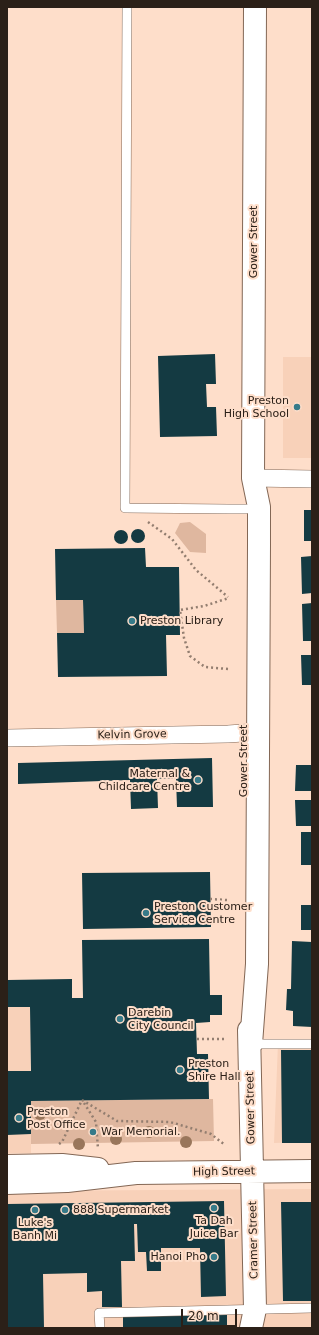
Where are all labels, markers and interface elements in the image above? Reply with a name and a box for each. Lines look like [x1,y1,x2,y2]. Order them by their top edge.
street label: Gower Street [247,206,261,278]
place label: Preston High School [224,394,289,420]
marker: Preston High School [292,402,302,412]
place label: Preston Library [140,614,223,628]
marker: Preston Library [127,616,137,626]
street label: Gower Street [237,725,251,797]
street label: Kelvin Grove [97,728,167,742]
place label: Maternal & Childcare Centre [98,767,190,793]
marker: Maternal & Childcare Centre [193,775,203,785]
place label: Preston Customer Service Centre [154,900,252,926]
marker: Preston Customer Service Centre [141,908,151,918]
place label: Darebin City Council [128,1006,194,1032]
marker: Darebin City Council [115,1014,125,1024]
place label: Preston Shire Hall [188,1057,241,1083]
marker: Preston Shire Hall [175,1065,185,1075]
street label: Gower Street [244,1072,258,1144]
place label: Preston Post Office [27,1105,86,1131]
marker: Preston Post Office [14,1113,24,1123]
place label: War Memorial. [101,1125,181,1139]
marker: War Memorial. [88,1127,98,1137]
street label: High Street [193,1165,255,1179]
street label: Cramer Street [247,1201,261,1279]
place label: 888 Supermarket [73,1203,169,1217]
marker: Ta Dah Juice Bar [209,1203,219,1213]
marker: Luke's Banh Mi [30,1205,40,1215]
marker: 888 Supermarket [60,1205,70,1215]
place label: Ta Dah Juice Bar [190,1214,238,1240]
place label: Luke's Banh Mi [13,1216,57,1242]
place label: Hanoi Pho [150,1250,206,1264]
marker: Hanoi Pho [209,1252,219,1262]
scale bar [183,1301,239,1327]
text: 20 m [188,1309,219,1323]

